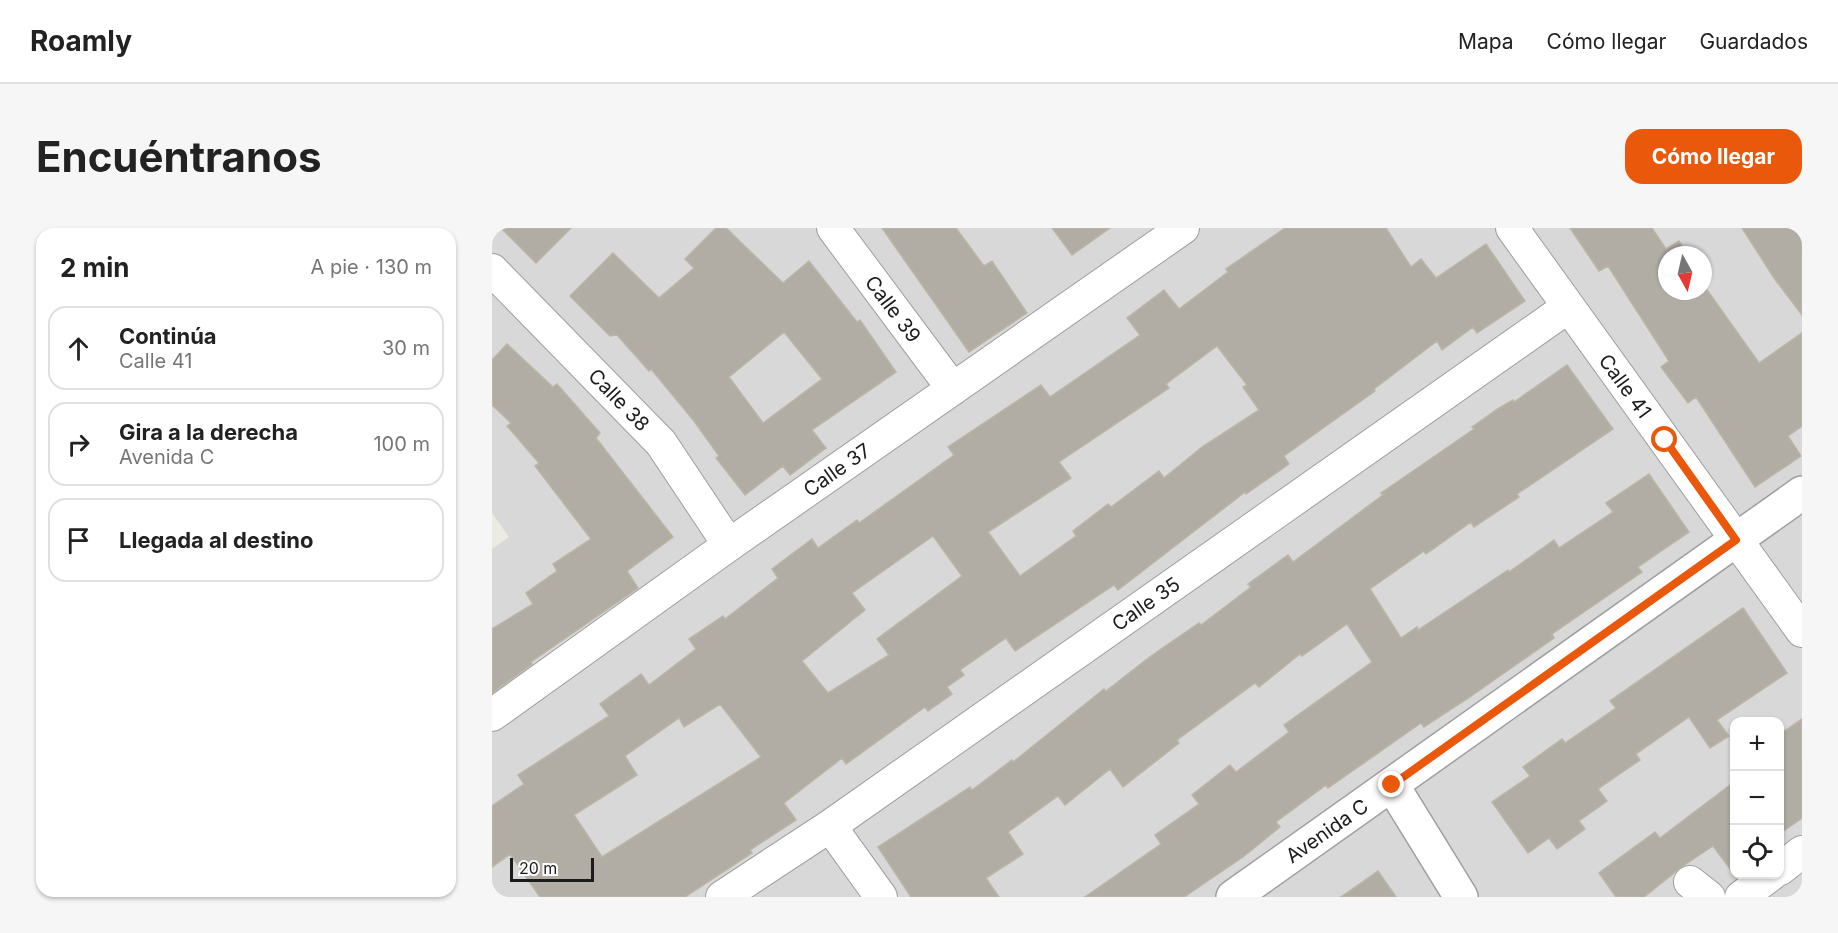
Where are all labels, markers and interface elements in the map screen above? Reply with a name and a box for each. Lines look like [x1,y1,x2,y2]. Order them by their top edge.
text: Roamly [30,24,132,58]
text: Mapa [1458,29,1514,54]
text: Cómo llegar [1547,29,1666,54]
text: Guardados [1699,29,1808,54]
button: Cómo llegar [1625,129,1802,184]
text: Encuéntranos [36,131,321,182]
north arrow [1658,246,1712,300]
text: 2 min [60,252,130,283]
text: A pie · 130 m [311,255,432,279]
street label: Calle 39 [860,271,926,347]
text: Continúa [119,323,217,349]
icon: ahead [62,332,95,365]
text: 30 m [382,336,430,360]
text: Calle 41 [119,349,192,373]
street label: Calle 41 [1594,349,1656,423]
street label: Calle 38 [583,364,655,436]
text: Gira a la derecha [119,419,298,445]
route start [1651,426,1677,452]
icon: right [62,428,95,461]
text: 100 m [373,432,430,456]
street label: Calle 37 [799,438,875,502]
text: Avenida C [119,445,214,469]
icon: arrive [62,524,95,557]
text: Llegada al destino [119,527,313,553]
street label: Calle 35 [1107,572,1185,636]
map controls [1730,717,1784,879]
button: + [1730,717,1784,771]
route end [1378,771,1404,797]
button: − [1730,771,1784,825]
street label: Avenida C [1281,794,1373,868]
button: locate [1730,825,1784,879]
scale bar [510,855,594,882]
text: 20 m [519,858,557,878]

